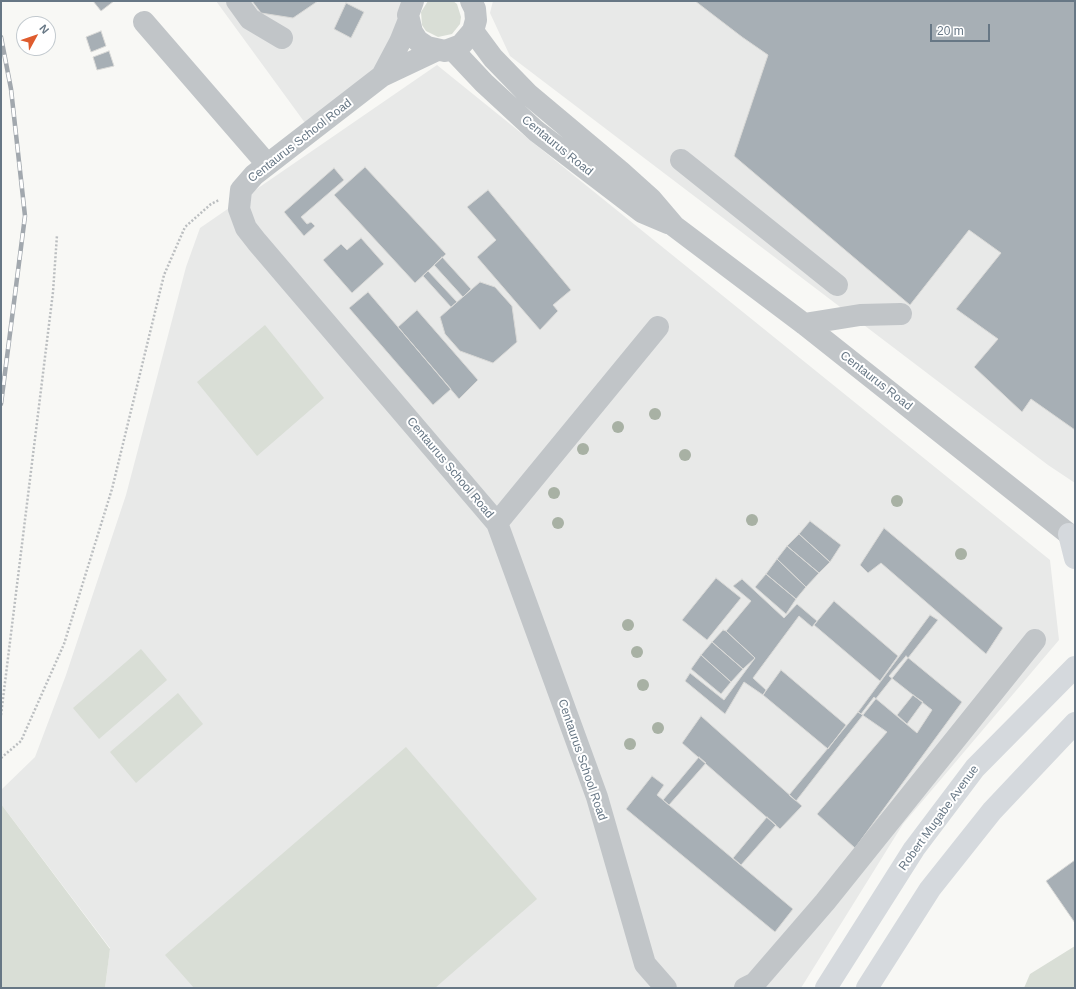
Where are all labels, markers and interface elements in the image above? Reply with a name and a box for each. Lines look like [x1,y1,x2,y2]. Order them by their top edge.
north arrow [16,16,56,56]
scale bar [932,16,992,42]
text: N [37,22,52,36]
text: 20 m [937,24,964,38]
street label: Centaurus School Road [245,96,355,186]
street label: Centaurus Road [519,113,595,179]
street label: Centaurus Road [837,348,915,414]
street label: Centaurus School Road [404,415,496,521]
street label: Centaurus School Road [554,697,610,823]
street label: Robert Mugabe Avenue [896,763,982,873]

